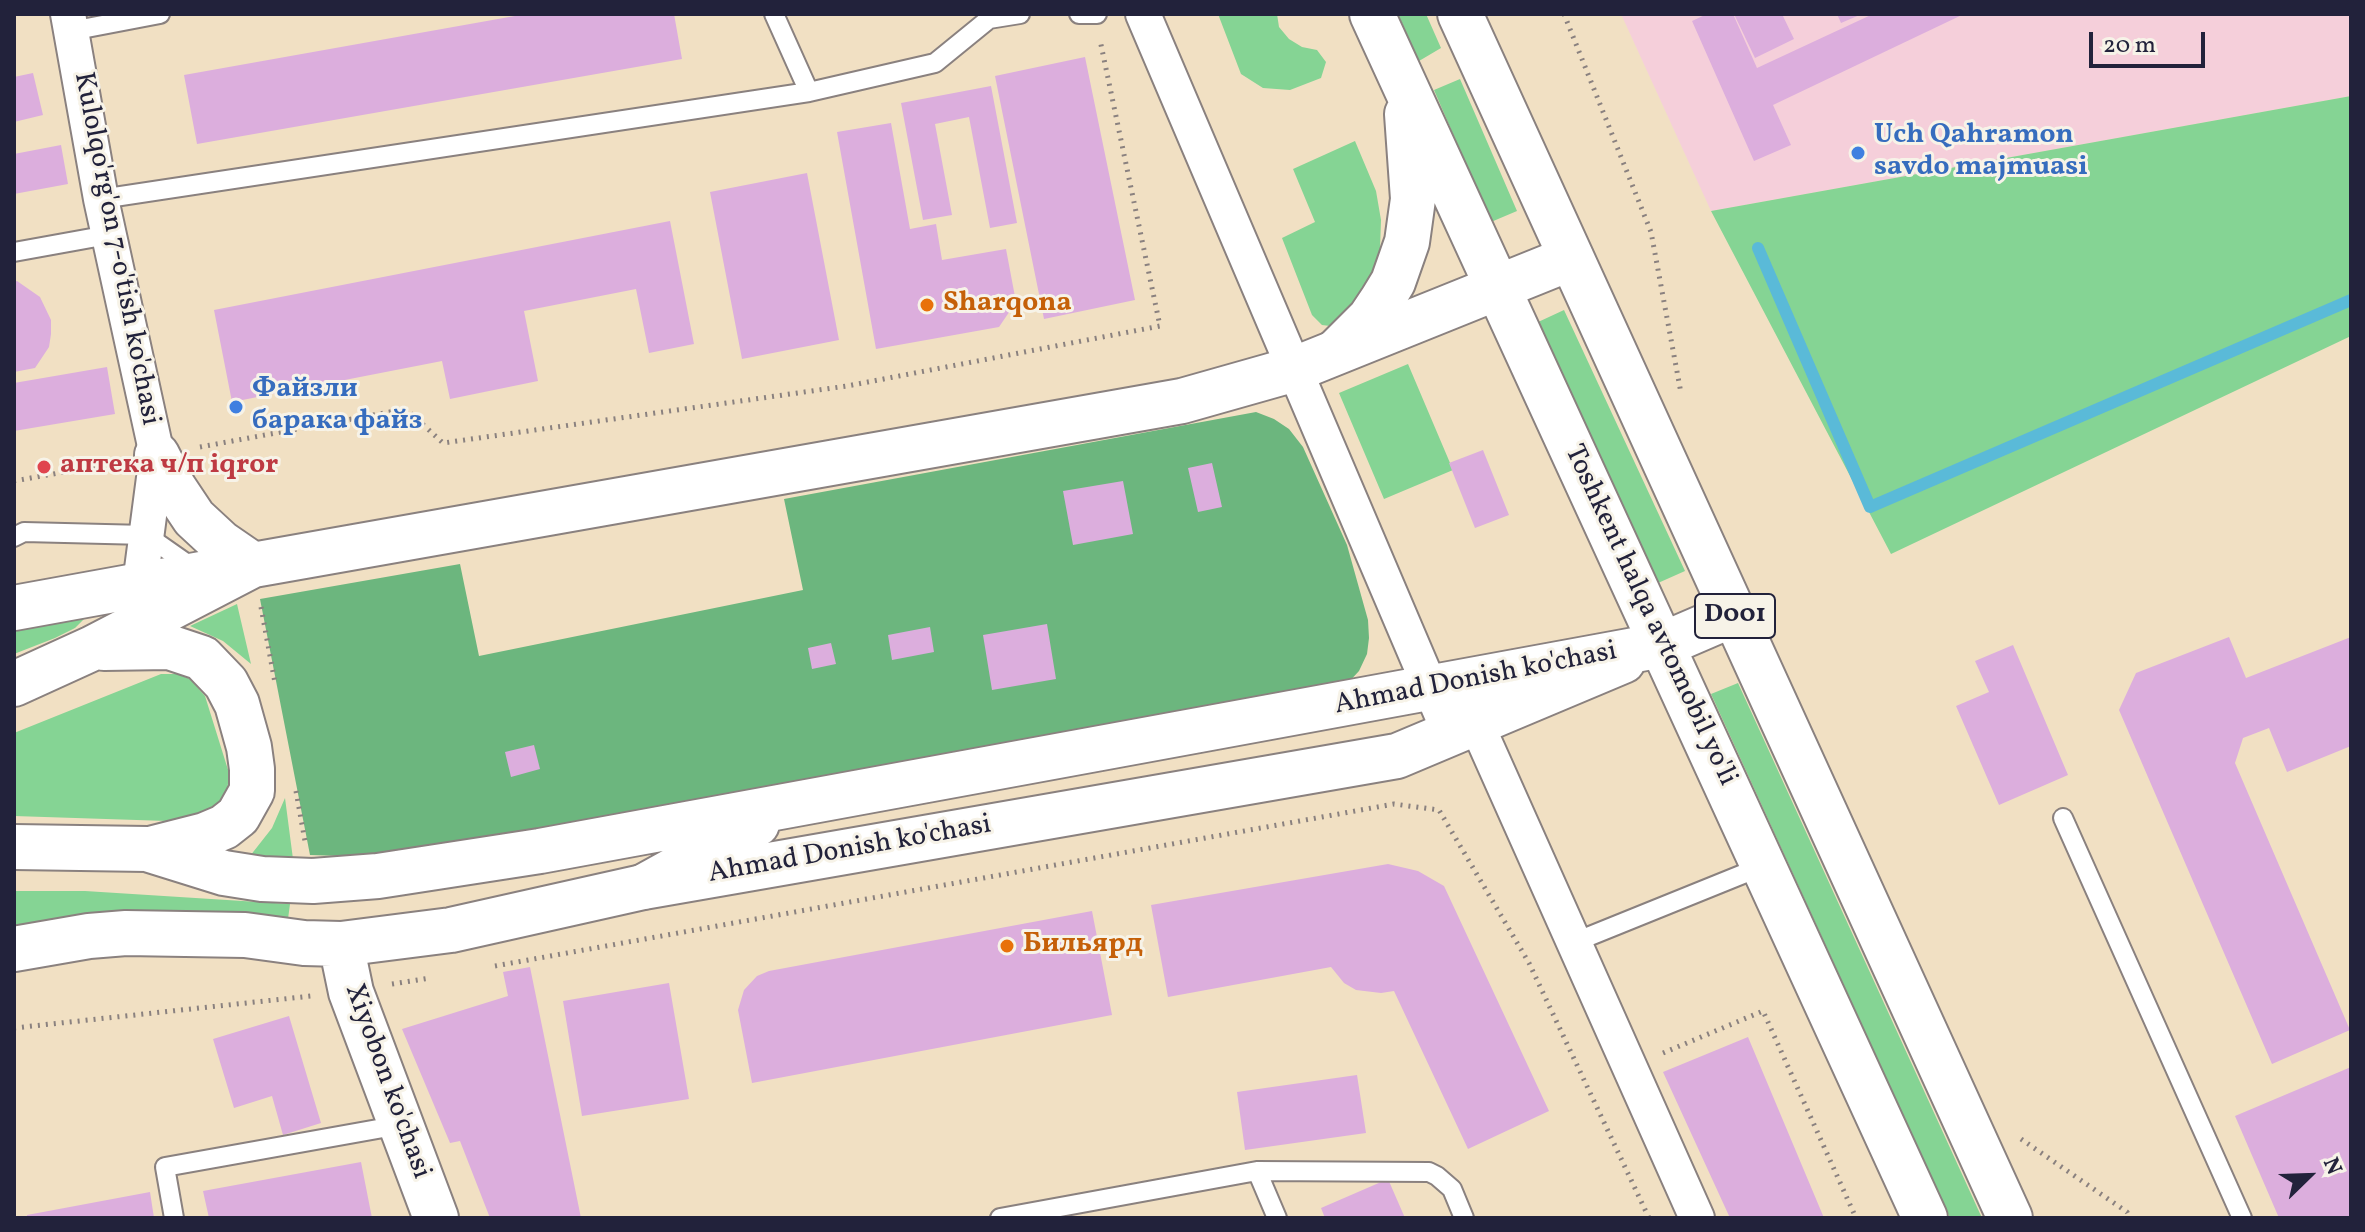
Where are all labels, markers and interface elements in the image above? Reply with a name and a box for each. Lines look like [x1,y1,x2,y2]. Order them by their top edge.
scale bar [2093,16,2209,66]
text: 20 m [2103,29,2156,63]
street label: Kulolqo'rg'on 7-o'tish ko'chasi [64,69,166,429]
place label: Uch Qahramon savdo majmuasi [1874,120,2088,186]
marker: Uch Qahramon savdo majmuasi [1849,144,1867,162]
place label: Sharqona [943,288,1072,322]
marker: Sharqona [918,296,936,314]
place label: Файзли барака файз [252,374,422,440]
marker: Файзли барака файз [227,398,245,416]
street label: Toshkent halqa avtomobil yo'li [1555,440,1743,792]
place label: аптека ч/п iqror [60,450,278,484]
marker: аптека ч/п iqror [35,458,53,476]
road number: D001 [1695,594,1775,638]
street label: Ahmad Donish ko'chasi [1332,636,1620,724]
street label: Ahmad Donish ko'chasi [706,810,994,892]
place label: Бильярд [1023,929,1143,963]
marker: Бильярд [998,937,1016,955]
street label: Xiyobon ko'chasi [335,980,437,1184]
north arrow [2269,1136,2349,1216]
text: N [2314,1153,2349,1180]

